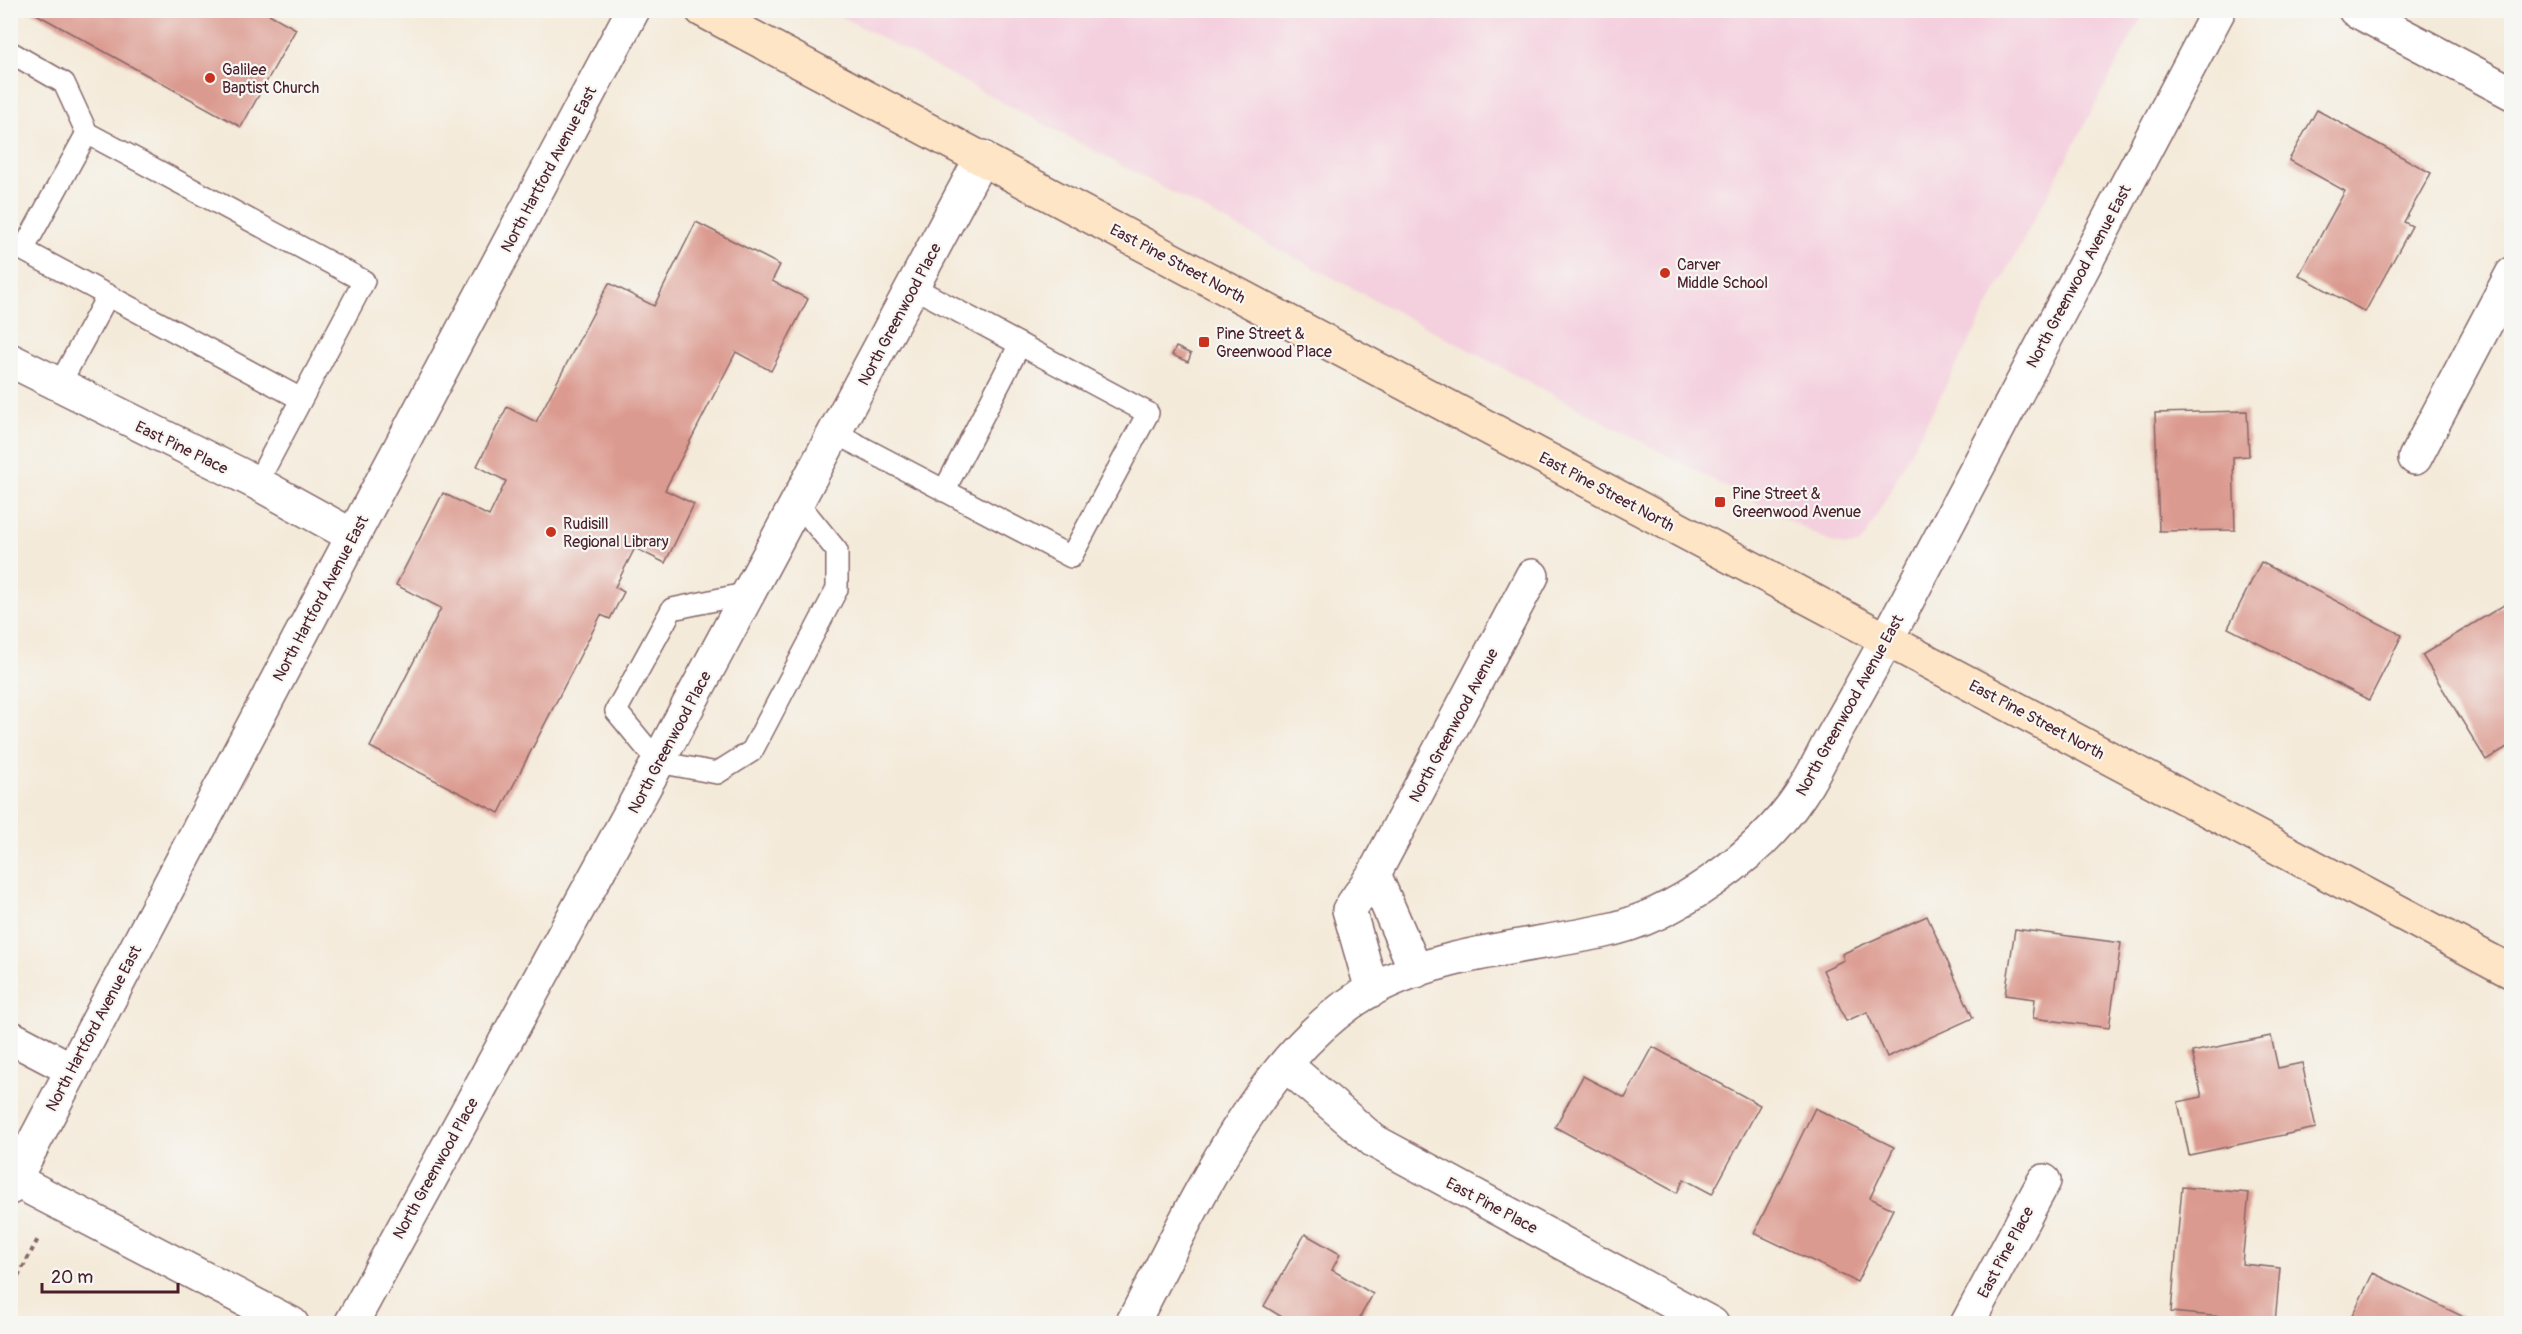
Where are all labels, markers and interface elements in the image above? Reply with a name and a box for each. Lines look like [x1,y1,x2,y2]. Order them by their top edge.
place label: Galilee Baptist Church [222,60,319,98]
marker: Galilee Baptist Church [203,71,217,85]
street label: North Hartford Avenue East [497,83,601,256]
street label: North Greenwood Avenue East [2022,181,2136,371]
street label: East Pine Street North [1106,220,1249,308]
street label: North Greenwood Place [854,240,946,389]
place label: Carver Middle School [1677,255,1768,293]
marker: Carver Middle School [1658,266,1672,280]
place label: Pine Street & Greenwood Place [1216,324,1332,362]
marker: Pine Street & Greenwood Place [1197,335,1211,349]
street label: East Pine Place [132,417,231,479]
street label: East Pine Street North [1535,448,1678,536]
place label: Pine Street & Greenwood Avenue [1732,484,1861,522]
marker: Pine Street & Greenwood Avenue [1713,495,1727,509]
street label: North Hartford Avenue East [269,512,373,685]
place label: Rudisill Regional Library [563,514,669,552]
marker: Rudisill Regional Library [544,525,558,539]
street label: North Greenwood Avenue East [1792,611,1908,800]
street label: North Greenwood Avenue [1405,645,1503,806]
street label: North Greenwood Place [624,668,716,817]
street label: East Pine Street North [1965,676,2108,764]
street label: North Hartford Avenue East [42,942,146,1115]
street label: North Greenwood Place [389,1094,483,1243]
street label: East Pine Place [1442,1173,1541,1238]
street label: East Pine Place [1973,1203,2038,1302]
scale bar [42,1256,178,1294]
text: 20 m [51,1266,93,1289]

